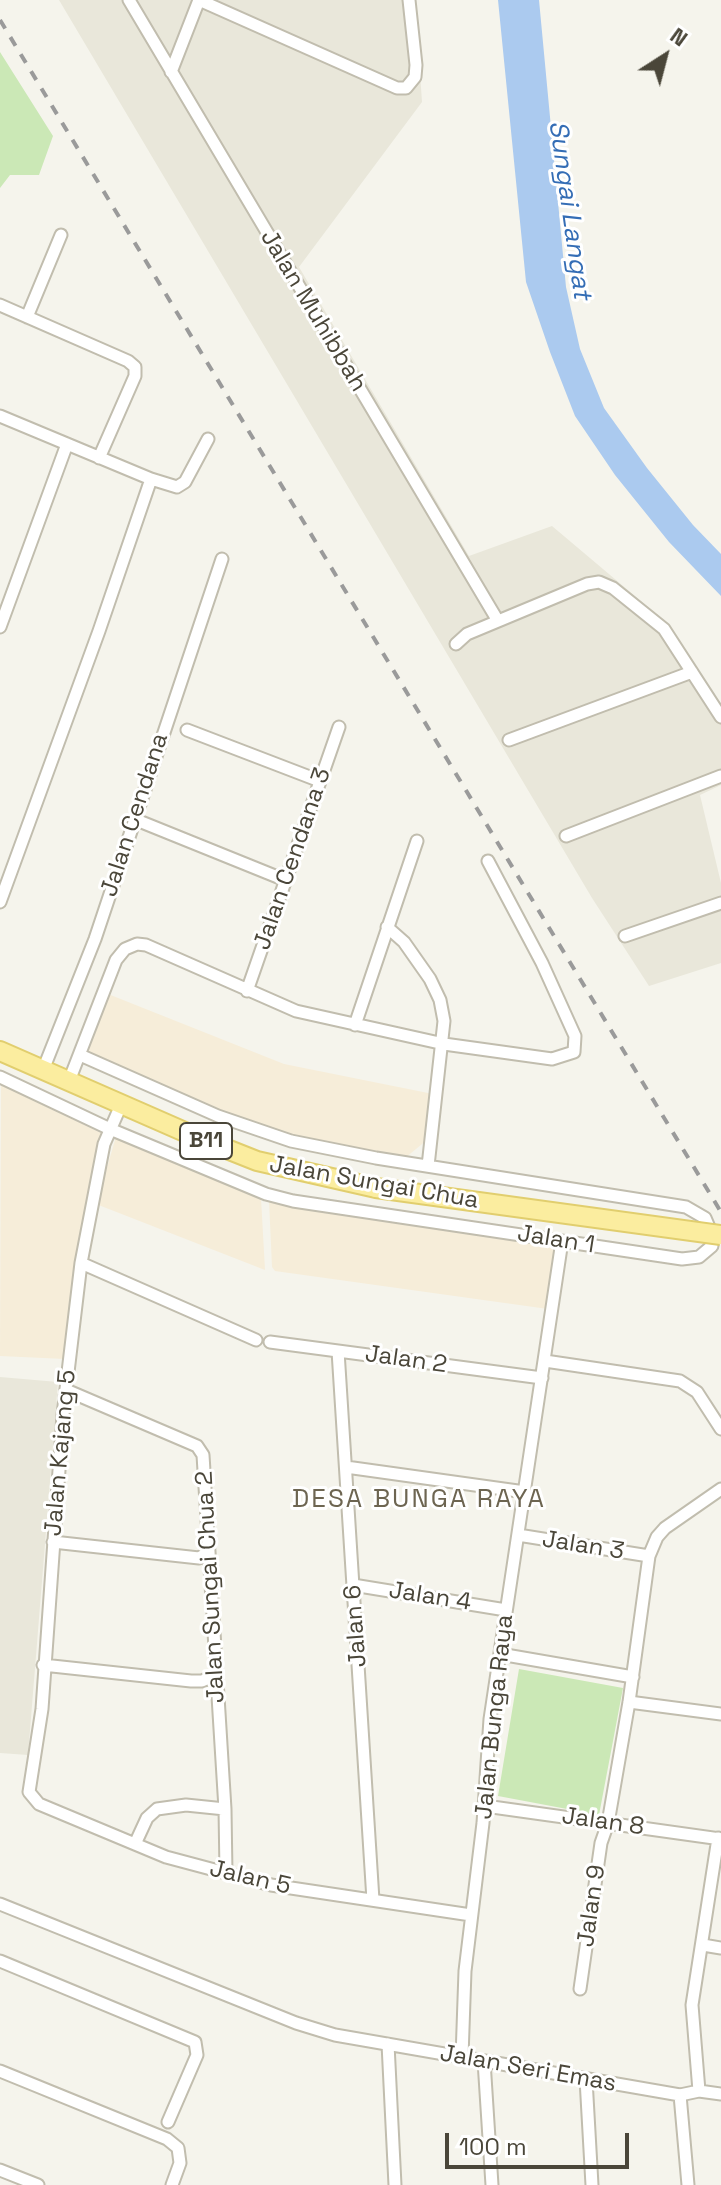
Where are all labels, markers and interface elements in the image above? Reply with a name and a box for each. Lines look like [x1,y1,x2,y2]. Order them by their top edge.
north arrow [625,16,705,96]
text: N [665,21,693,52]
water label: Sungai Langat [541,119,597,301]
street label: Jalan Muhibbah [253,225,373,397]
street label: Jalan Cendana [95,730,175,900]
street label: Jalan Cendana 3 [248,764,338,954]
road number: B11 [180,1123,232,1159]
street label: Jalan Sungai Chua [267,1150,481,1216]
street label: Jalan 1 [515,1220,597,1260]
street label: Jalan 2 [363,1340,449,1380]
street label: Jalan Kajang 5 [39,1369,83,1537]
street label: Jalan Sungai Chua 2 [191,1470,231,1704]
district label: DESA BUNGA RAYA [292,1484,546,1516]
street label: Jalan 3 [540,1525,626,1567]
street label: Jalan 4 [387,1576,473,1618]
street label: Jalan 6 [339,1584,373,1668]
street label: Jalan Bunga Raya [470,1613,520,1821]
street label: Jalan 8 [560,1802,646,1842]
street label: Jalan 5 [207,1855,293,1901]
street label: Jalan 9 [572,1863,612,1949]
street label: Jalan Seri Emas [438,2039,618,2099]
scale bar [449,2117,633,2167]
text: 100 m [459,2131,527,2162]

